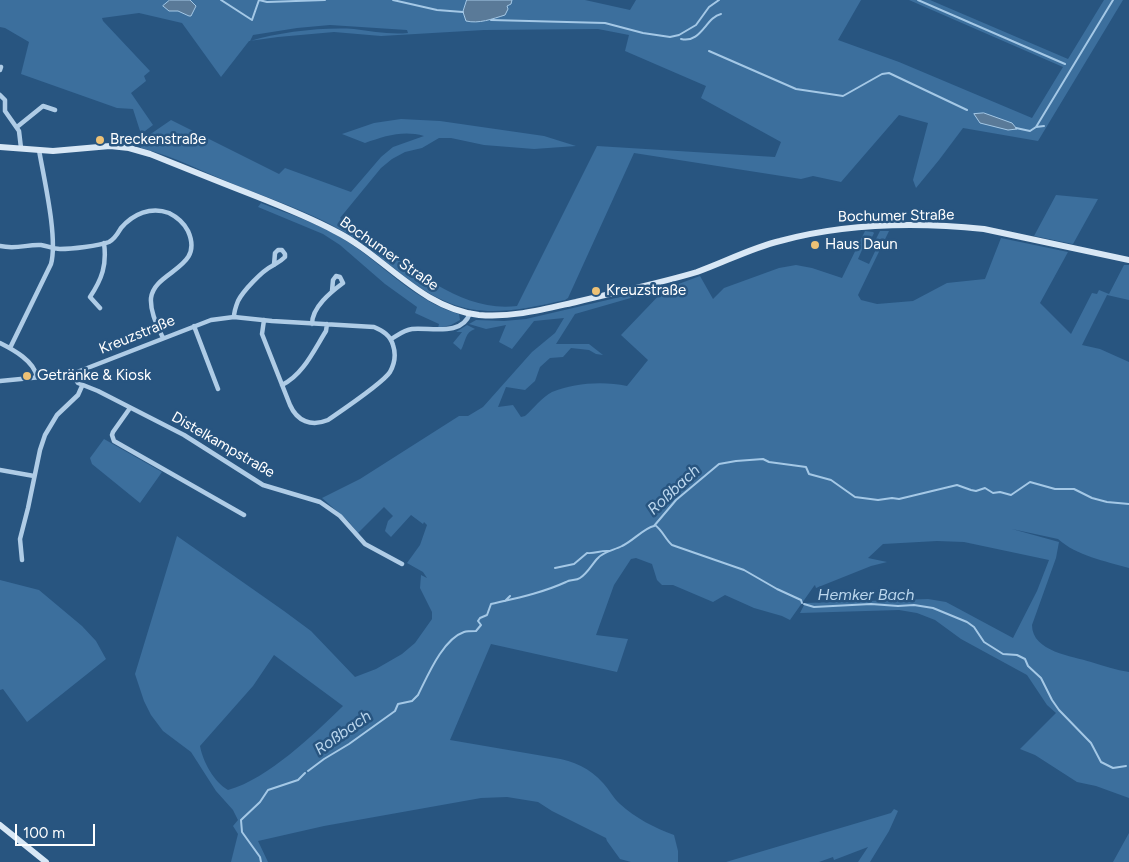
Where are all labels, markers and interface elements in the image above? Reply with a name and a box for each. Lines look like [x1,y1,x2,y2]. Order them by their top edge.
place label: Breckenstraße [110,131,206,149]
marker: Breckenstraße [94,134,106,146]
street label: Bochumer Straße [838,206,954,226]
street label: Bochumer Straße [336,213,442,295]
place label: Haus Daun [825,236,898,254]
marker: Haus Daun [809,239,821,251]
place label: Kreuzstraße [606,282,686,300]
marker: Kreuzstraße [590,285,602,297]
street label: Kreuzstraße [96,312,178,358]
place label: Getränke & Kiosk [37,367,151,385]
marker: Getränke & Kiosk [21,370,33,382]
street label: Distelkampstraße [168,408,278,482]
water label: Roßbach [644,461,704,519]
water label: Hemker Bach [818,585,914,605]
water label: Roßbach [311,707,375,759]
scale bar [18,814,98,846]
text: 100 m [23,824,65,842]

